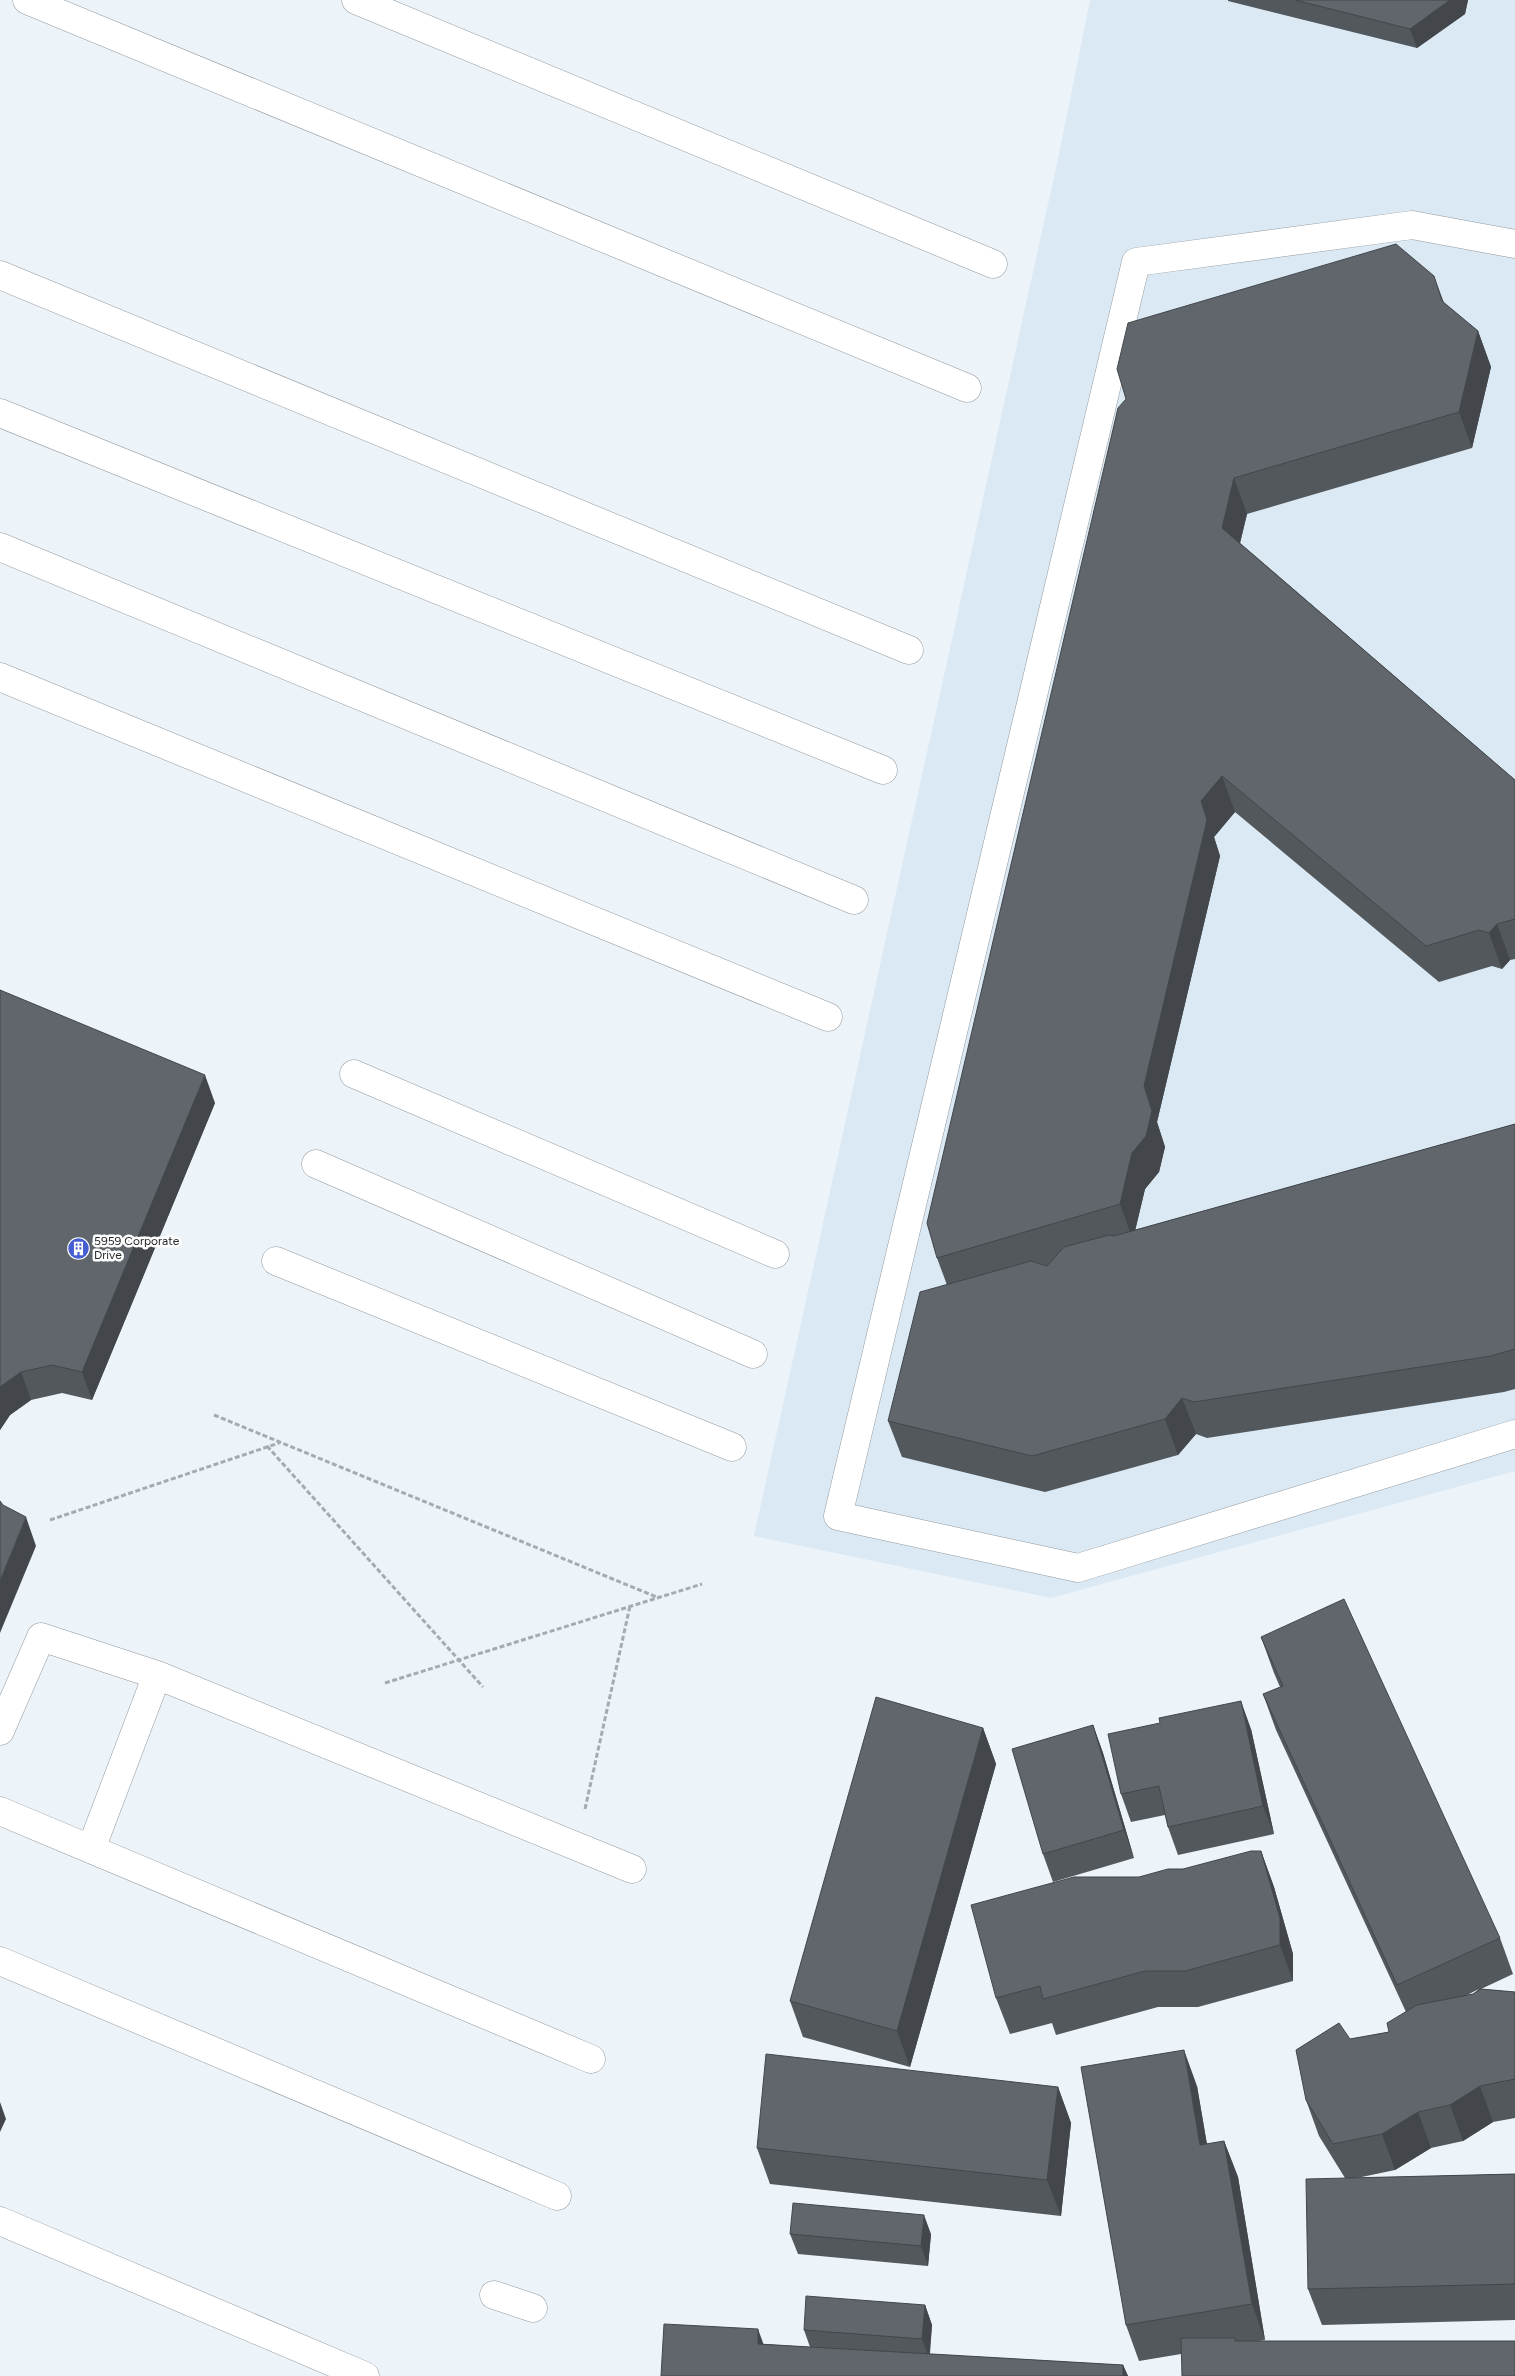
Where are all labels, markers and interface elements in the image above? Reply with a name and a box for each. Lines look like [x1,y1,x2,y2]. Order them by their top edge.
place label: 5959 Corporate Drive [94,1234,180,1262]
building icon: 5959 Corporate Drive [66,1236,90,1260]

